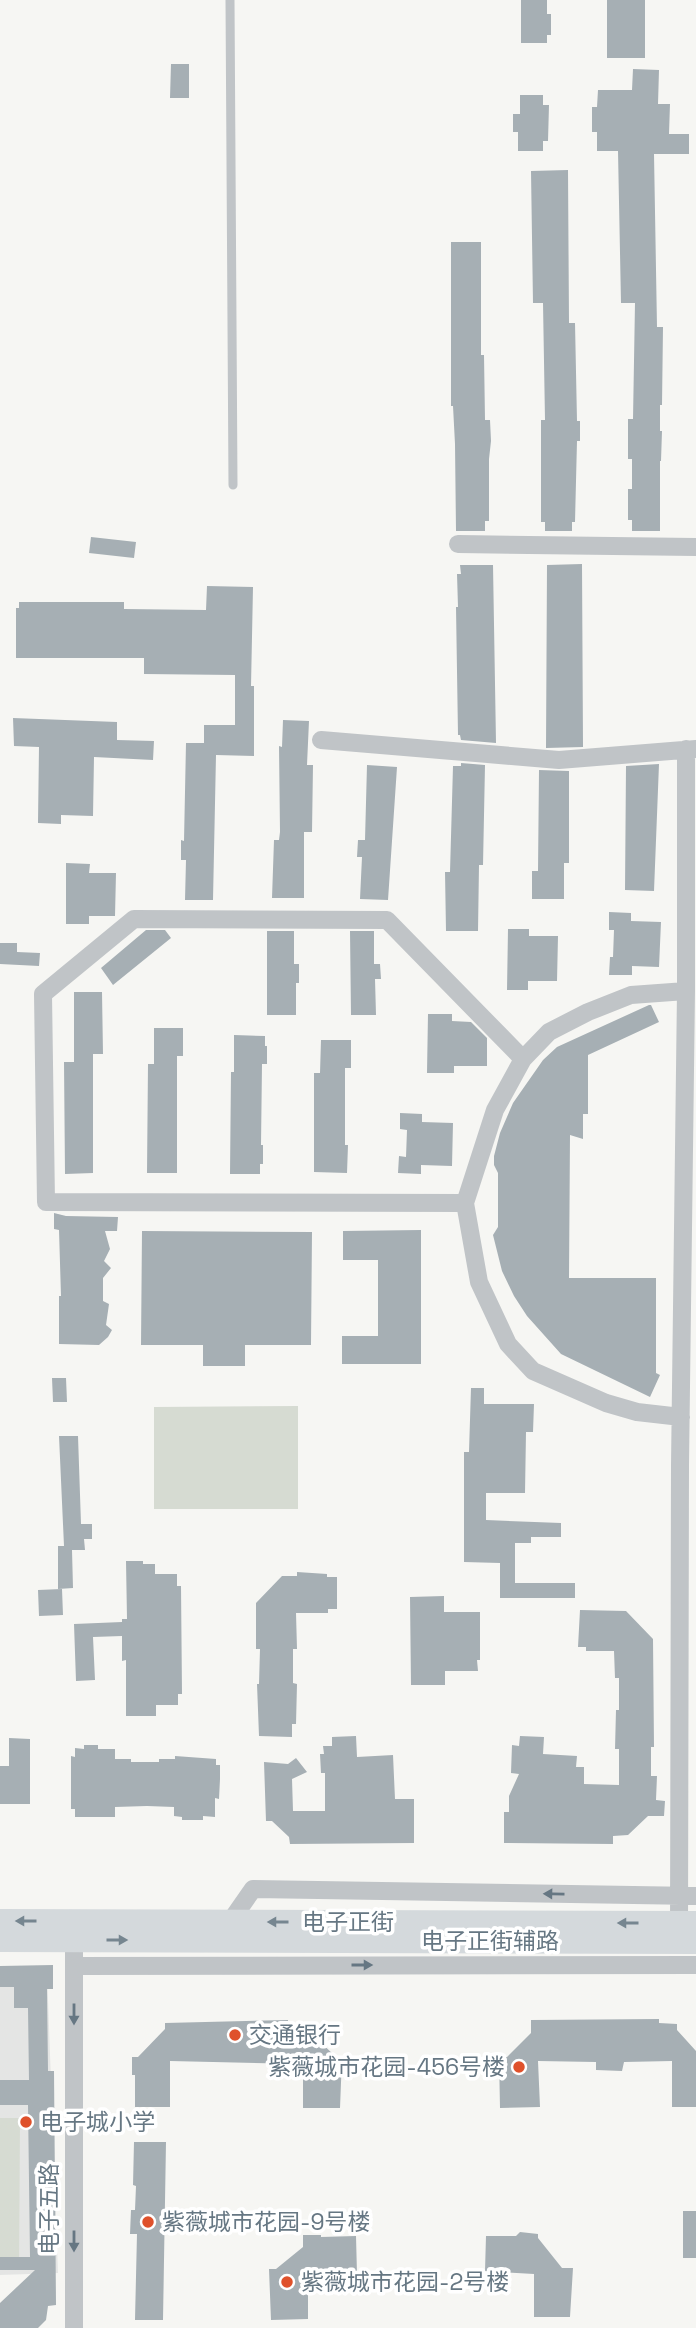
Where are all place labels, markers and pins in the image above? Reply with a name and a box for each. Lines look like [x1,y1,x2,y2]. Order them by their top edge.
place label: 交通银行 [249,2020,341,2050]
marker: 交通银行 [227,2027,243,2043]
place label: 紫薇城市花园-456号楼 [268,2052,505,2082]
marker: 紫薇城市花园-456号楼 [511,2059,527,2075]
place label: 电子城小学 [40,2107,155,2137]
marker: 电子城小学 [18,2114,34,2130]
place label: 紫薇城市花园-9号楼 [162,2207,371,2237]
marker: 紫薇城市花园-9号楼 [140,2214,156,2230]
place label: 紫薇城市花园-2号楼 [301,2267,509,2297]
marker: 紫薇城市花园-2号楼 [279,2274,295,2290]

